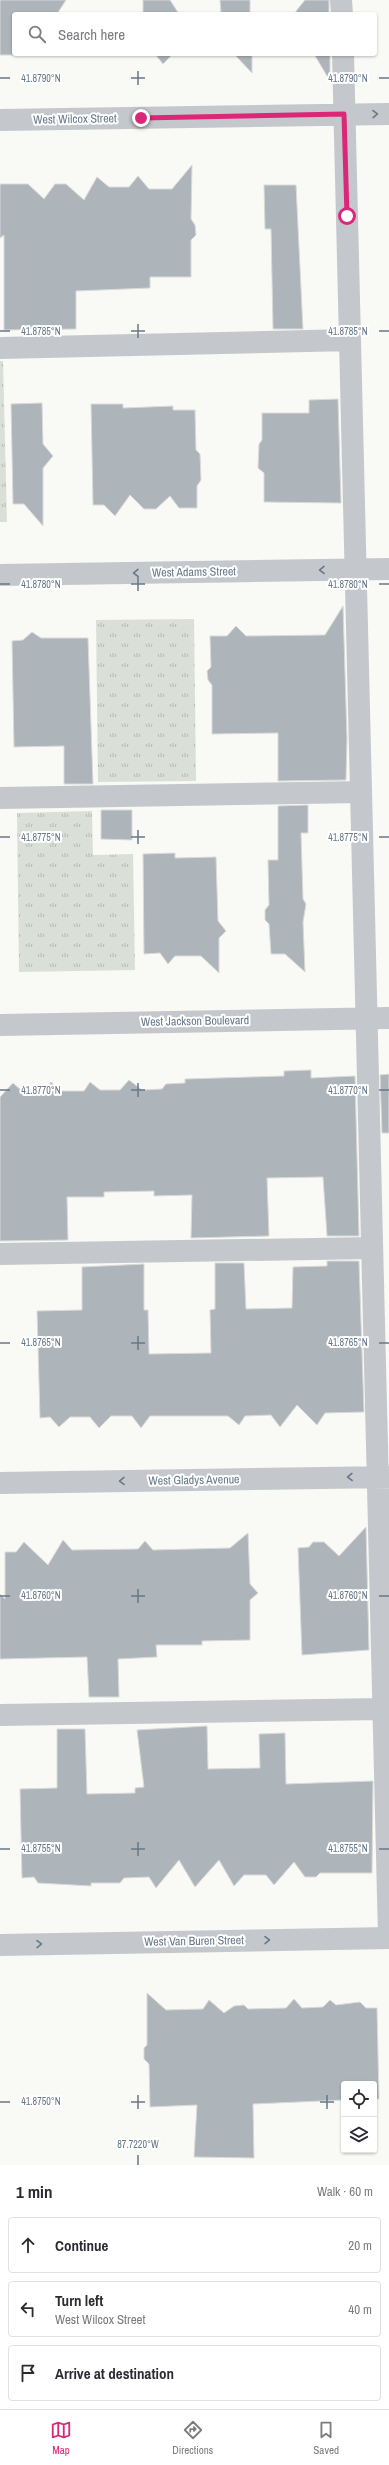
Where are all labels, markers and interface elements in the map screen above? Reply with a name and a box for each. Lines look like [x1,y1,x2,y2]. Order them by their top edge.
search box [12,12,377,56]
icon: search [26,23,48,45]
text: Search here [58,24,125,45]
text: 41.8790°N [21,72,61,85]
text: 41.8790°N [328,72,368,85]
route end [132,109,150,127]
street label: West Wilcox Street [33,110,117,128]
one-way arrow [372,110,378,118]
route start [338,207,356,225]
text: 41.8785°N [21,325,61,338]
text: 41.8785°N [328,325,368,338]
street label: West Adams Street [152,563,236,581]
one-way arrow [319,566,325,574]
one-way arrow [133,569,139,577]
text: 41.8780°N [21,578,61,591]
text: 41.8780°N [328,578,368,591]
text: 41.8775°N [21,831,61,844]
text: 41.8775°N [328,831,368,844]
street label: West Jackson Boulevard [141,1012,249,1030]
text: 41.8770°N [21,1084,61,1097]
text: 41.8770°N [328,1084,368,1097]
text: 41.8765°N [21,1336,61,1349]
text: 41.8765°N [328,1336,368,1349]
street label: West Gladys Avenue [148,1471,240,1489]
one-way arrow [347,1473,353,1482]
one-way arrow [119,1477,125,1485]
text: 41.8760°N [21,1589,61,1602]
text: 41.8760°N [328,1589,368,1602]
text: 41.8755°N [21,1842,61,1855]
text: 41.8755°N [328,1842,368,1855]
street label: West Van Buren Street [144,1932,244,1950]
one-way arrow [264,1936,270,1944]
one-way arrow [36,1940,42,1948]
map controls [341,2081,377,2153]
button: locate [341,2081,377,2117]
text: 41.8750°N [21,2095,61,2108]
button: layers [341,2117,377,2153]
text: 87.7220°W [117,2138,159,2151]
text: 1 min [16,2180,52,2203]
text: Walk · 60 m [317,2183,373,2200]
icon: ahead [17,2234,39,2256]
text: Continue [55,2235,108,2256]
text: 20 m [348,2237,372,2254]
text: Turn left [55,2290,103,2311]
icon: left [17,2298,39,2320]
text: 40 m [348,2301,372,2318]
text: West Wilcox Street [55,2311,145,2328]
icon: arrive [17,2362,39,2384]
text: Arrive at destination [55,2363,174,2384]
tab: Map [50,2419,72,2457]
tab: Directions [172,2419,213,2457]
tab: Saved [313,2419,339,2457]

